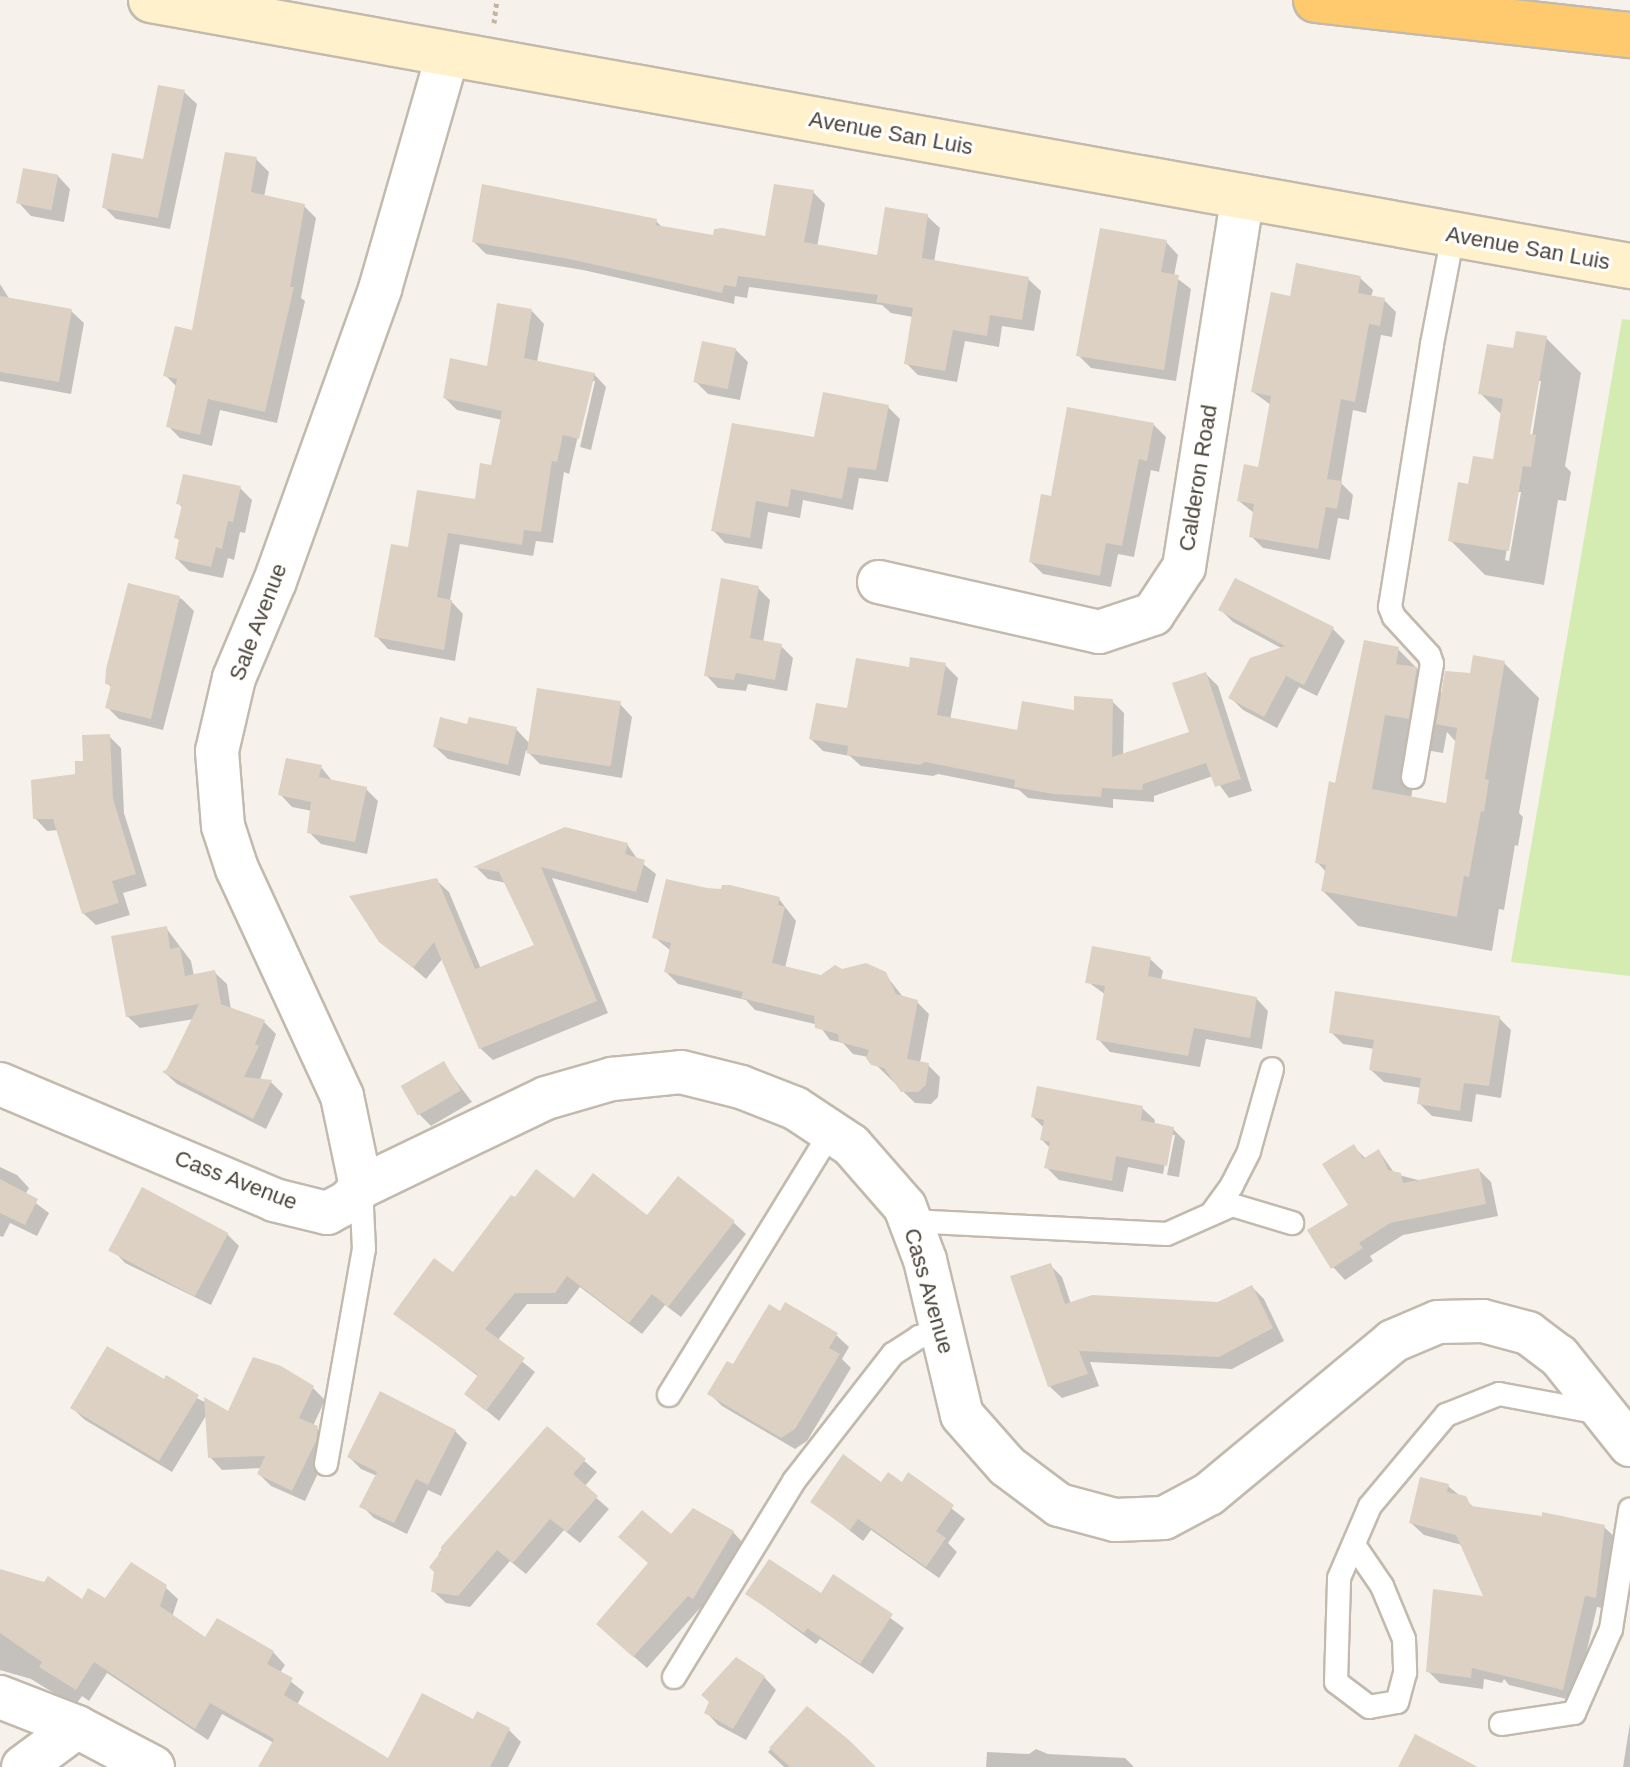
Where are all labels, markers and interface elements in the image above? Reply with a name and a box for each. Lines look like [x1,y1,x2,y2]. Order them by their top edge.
street label: Avenue San Luis [807,106,975,160]
street label: Avenue San Luis [1444,221,1612,275]
street label: Calderon Road [1173,403,1223,553]
street label: Sale Avenue [223,559,293,685]
street label: Cass Avenue [170,1144,302,1216]
street label: Cass Avenue [898,1225,960,1357]

